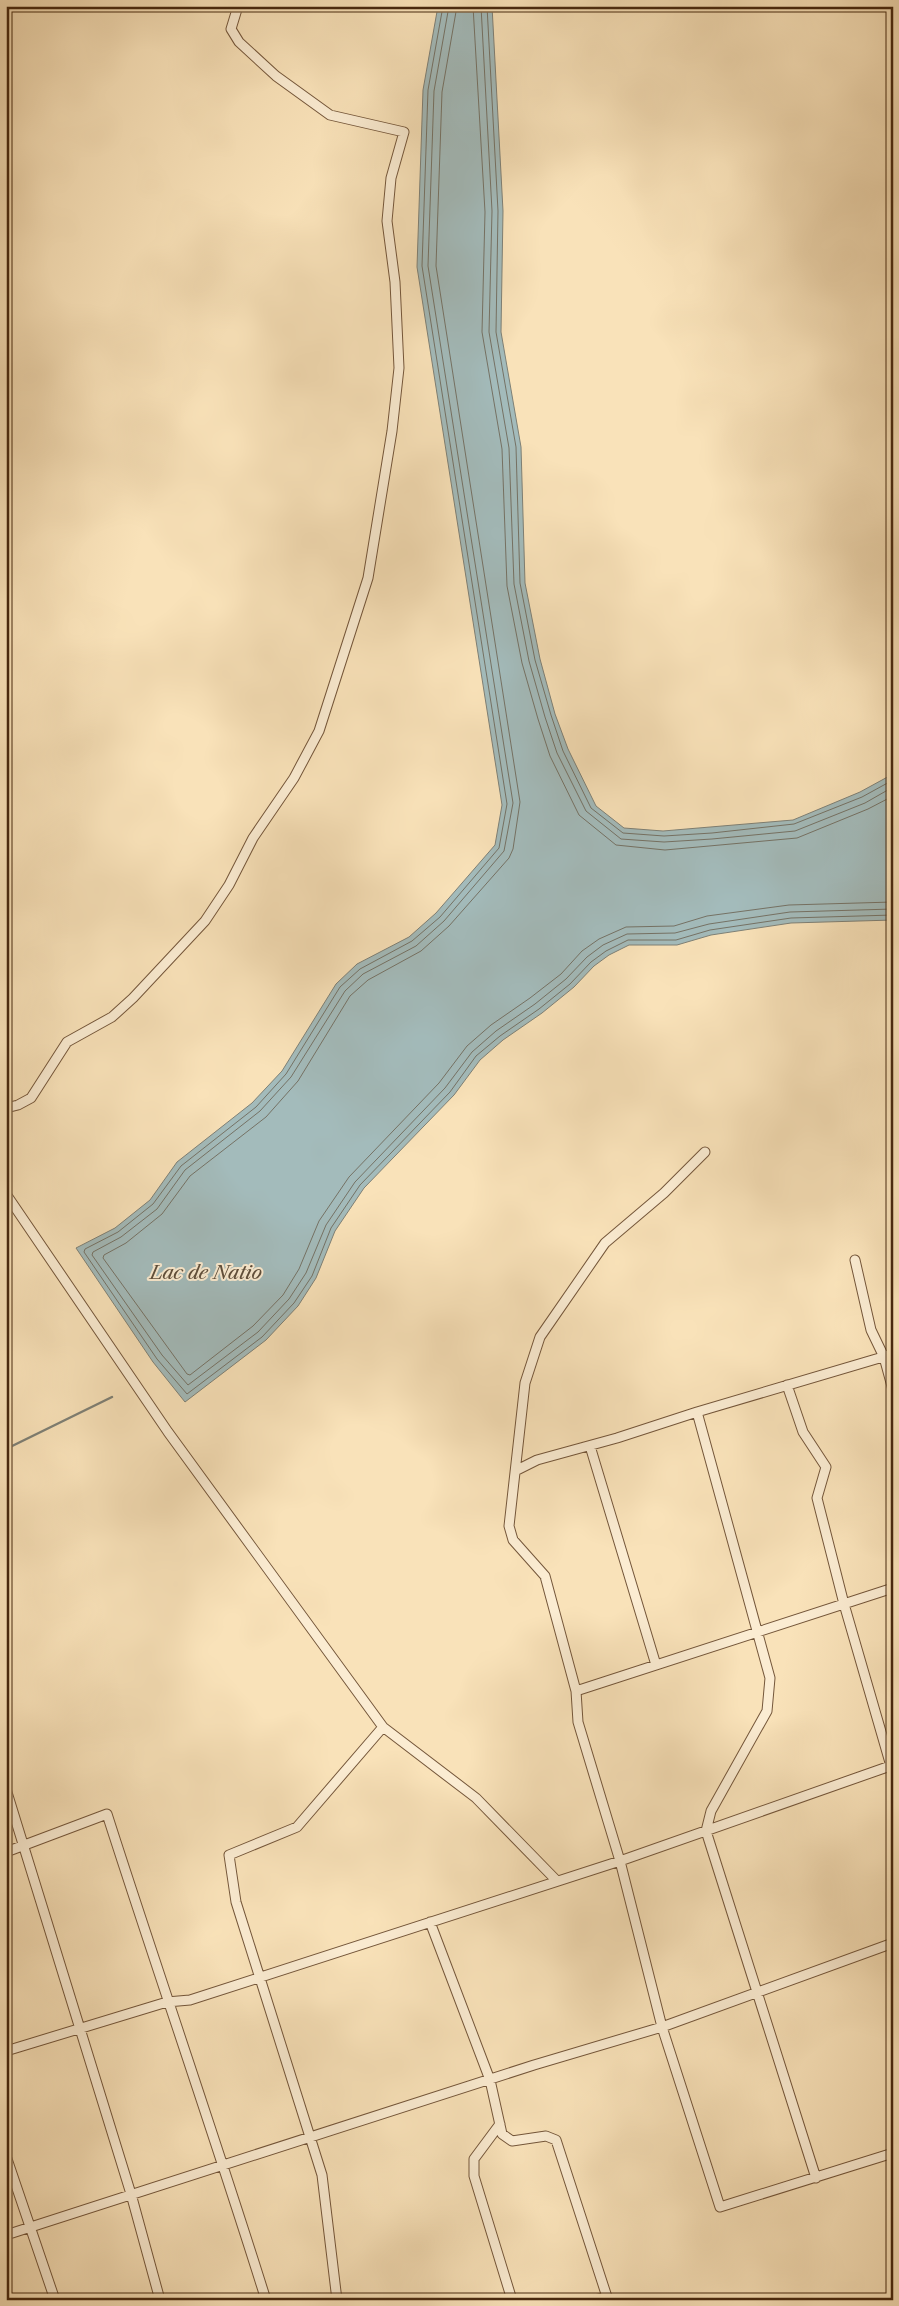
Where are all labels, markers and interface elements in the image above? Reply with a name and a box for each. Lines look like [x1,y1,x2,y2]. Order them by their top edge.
water label: Lac de Natio [148,1261,262,1284]

